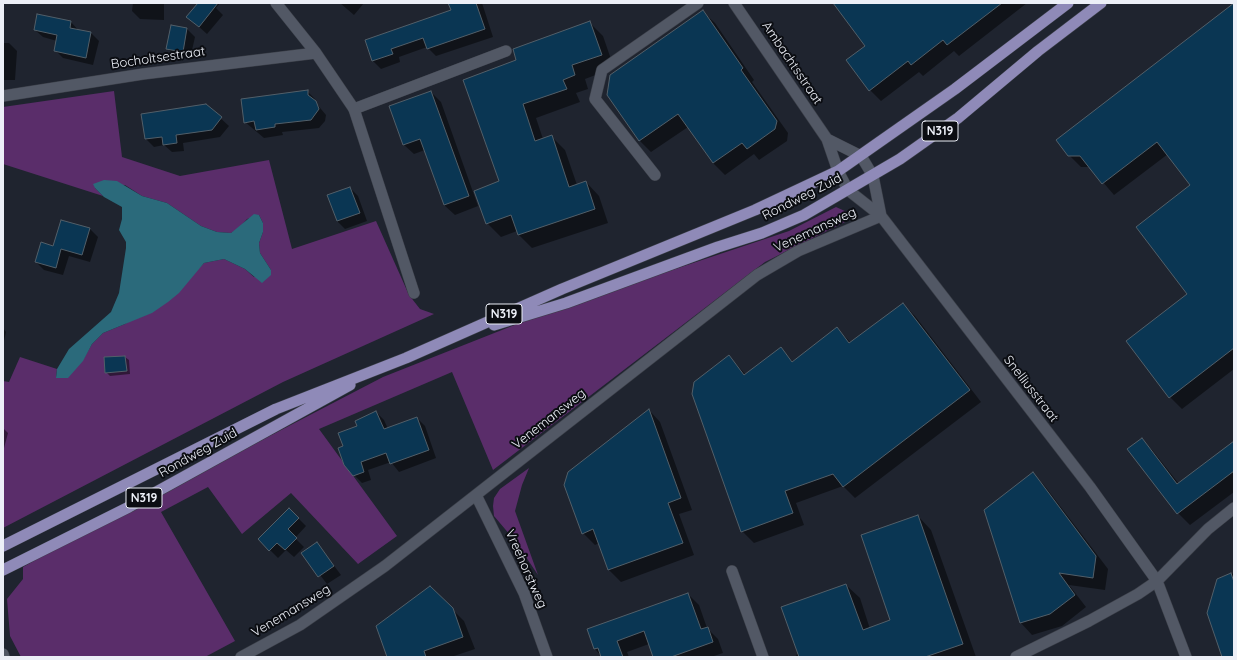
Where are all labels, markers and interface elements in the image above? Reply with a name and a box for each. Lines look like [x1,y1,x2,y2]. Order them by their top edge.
street label: Ambachtsstraat [759,19,825,107]
street label: Bocholtsestraat [110,44,206,72]
road number: N319 [922,121,958,141]
street label: Rondweg Zuid [760,170,844,224]
street label: Venemansweg [771,204,859,256]
road number: N319 [486,304,522,324]
street label: Snelliusstraat [1000,353,1062,425]
street label: Venemansweg [509,385,589,453]
street label: Rondweg Zuid [156,425,240,481]
road number: N319 [126,488,162,508]
street label: Vreehorstweg [502,527,550,611]
street label: Venemansweg [249,581,333,641]

